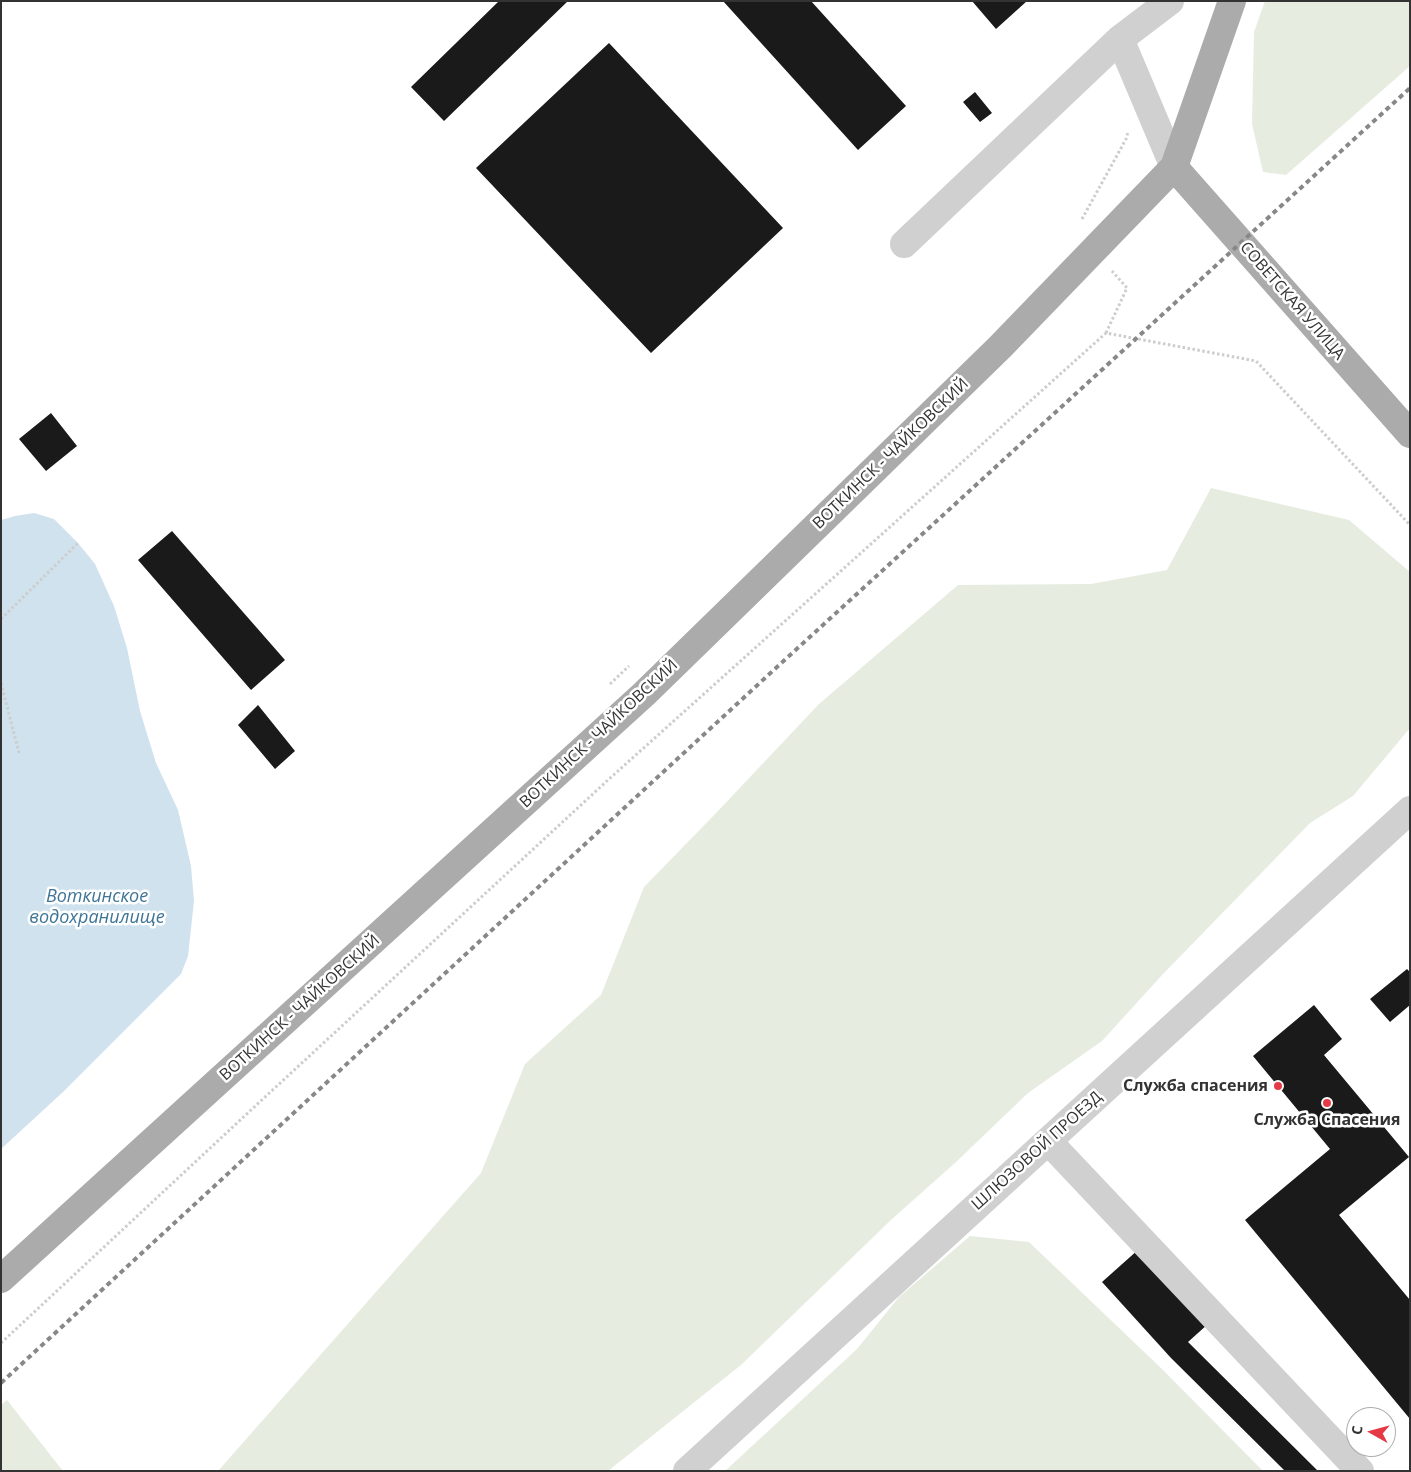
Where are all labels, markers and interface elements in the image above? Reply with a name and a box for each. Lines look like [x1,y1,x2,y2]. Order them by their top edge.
street label: СОВЕТСКАЯ УЛИЦА [1236,238,1348,364]
street label: ВОТКИНСК - ЧАЙКОВСКИЙ [809,375,973,533]
street label: ВОТКИНСК - ЧАЙКОВСКИЙ [516,656,682,812]
water label: Воткинское водохранилище [29,886,165,929]
street label: ВОТКИНСК - ЧАЙКОВСКИЙ [216,931,384,1085]
place label: Служба спасения [1123,1076,1268,1096]
marker: Служба спасения [1272,1080,1284,1092]
street label: ШЛЮЗОВОЙ ПРОЕЗД [968,1088,1106,1214]
marker: Служба Спасения [1321,1097,1333,1109]
place label: Служба Спасения [1254,1110,1400,1130]
north arrow [1346,1407,1396,1457]
text: С [1347,1425,1367,1436]

